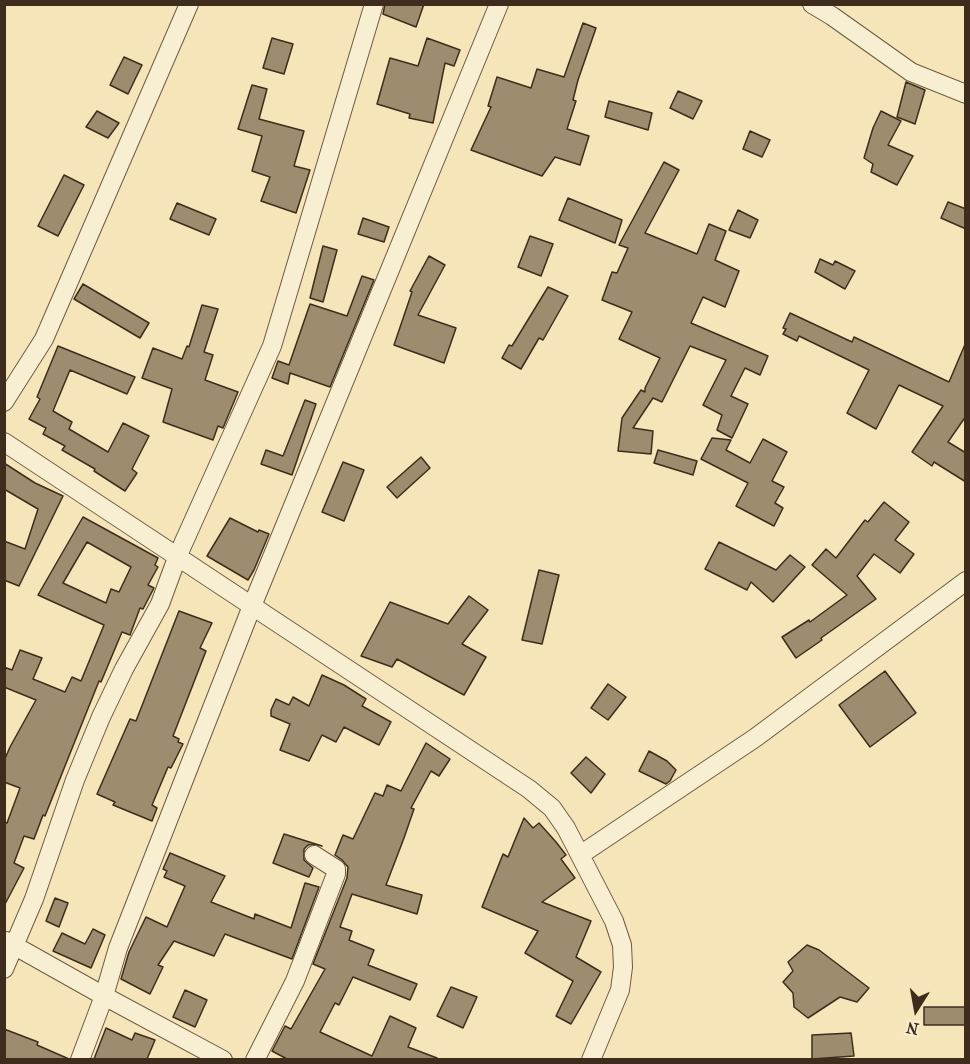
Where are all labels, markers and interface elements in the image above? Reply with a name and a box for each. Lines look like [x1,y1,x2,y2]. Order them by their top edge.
north arrow [886,980,946,1040]
text: N [905,1018,920,1039]

